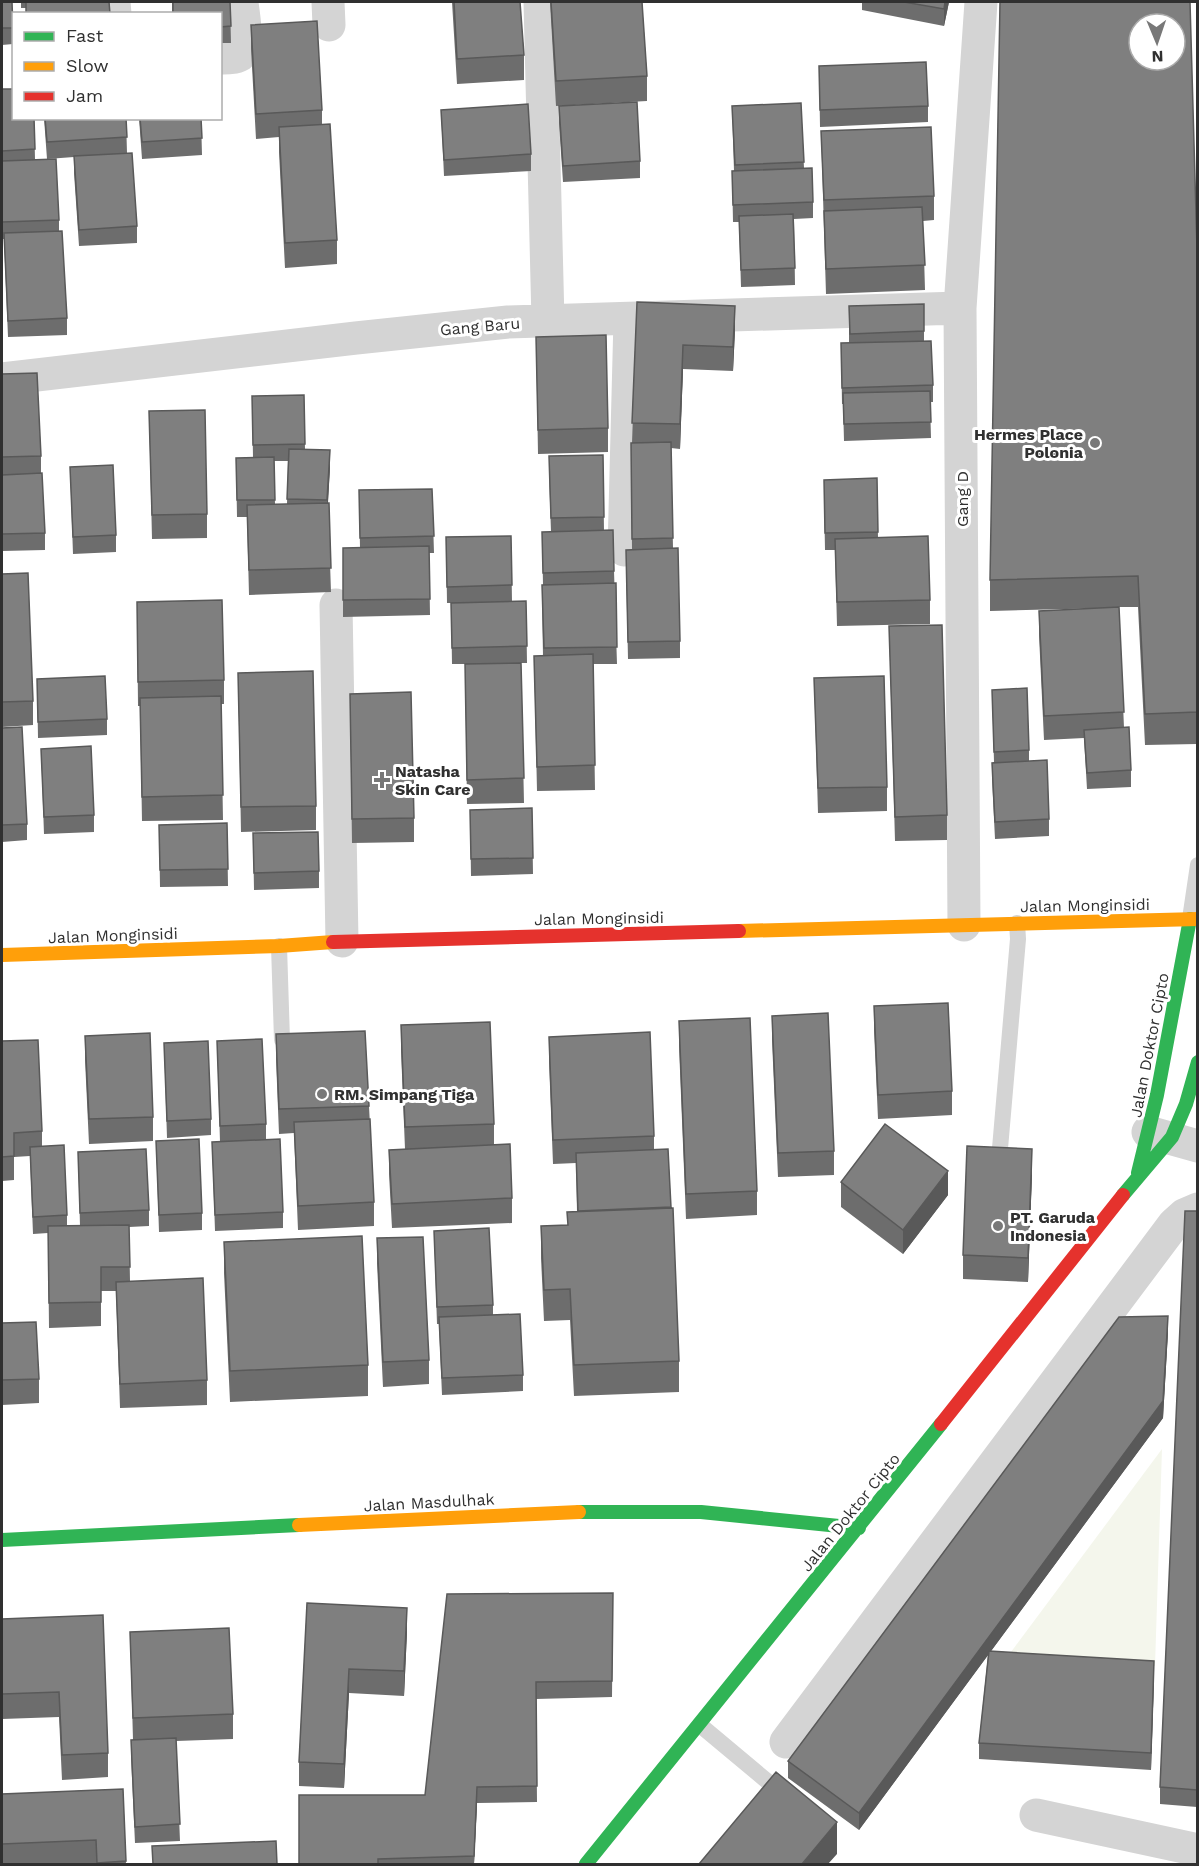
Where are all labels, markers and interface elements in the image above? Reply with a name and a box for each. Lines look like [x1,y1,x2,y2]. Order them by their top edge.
legend [12,12,222,120]
north arrow [1127,12,1187,72]
text: Fast [66,25,104,46]
text: N [1151,47,1164,66]
text: Slow [66,55,109,76]
text: Jam [66,85,103,106]
street label: Gang Baru [439,314,521,339]
place label: Hermes Place Polonia [974,425,1084,462]
marker: Hermes Place Polonia [1088,436,1102,450]
street label: Gang D [953,471,972,527]
place label: Natasha Skin Care [395,762,471,799]
marker: Natasha Skin Care [373,771,391,789]
street label: Jalan Monginsidi [1020,895,1150,916]
street label: Jalan Monginsidi [534,908,664,929]
street label: Jalan Monginsidi [48,924,178,947]
street label: Jalan Doktor Cipto [1126,971,1173,1119]
place label: RM. Simpang Tiga [334,1085,475,1104]
marker: RM. Simpang Tiga [315,1087,329,1101]
place label: PT. Garuda Indonesia [1010,1208,1096,1245]
marker: PT. Garuda Indonesia [991,1219,1005,1233]
street label: Jalan Doktor Cipto [797,1449,904,1575]
street label: Jalan Masdulhak [363,1490,495,1515]

